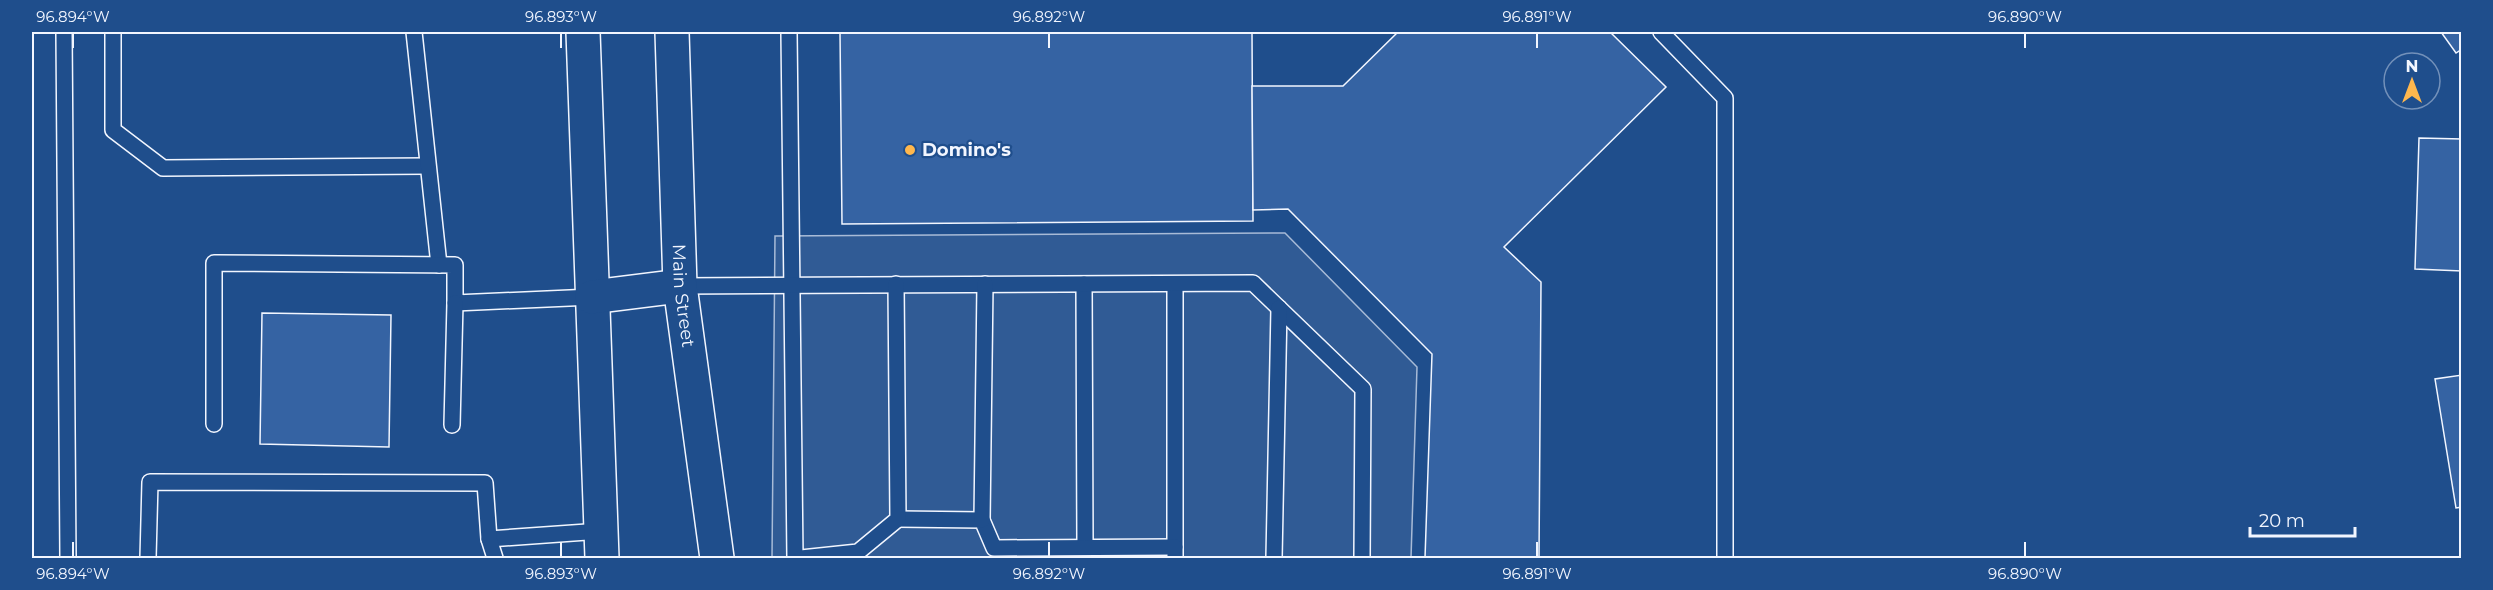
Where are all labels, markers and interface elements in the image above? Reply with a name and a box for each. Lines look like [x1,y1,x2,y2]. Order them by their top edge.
text: 96.894°W [36,7,110,26]
text: 96.893°W [525,7,597,26]
text: 96.892°W [1013,7,1086,26]
text: 96.891°W [1502,7,1572,26]
text: 96.890°W [1988,7,2062,26]
north arrow [2382,51,2442,111]
text: N [2406,57,2418,76]
place label: Domino's [922,139,1011,161]
marker: Domino's [903,143,917,157]
street label: Main Street [668,244,699,349]
scale bar [2250,500,2355,538]
text: 20 m [2259,510,2305,532]
text: 96.894°W [36,564,110,583]
text: 96.893°W [525,564,597,583]
text: 96.892°W [1013,564,1086,583]
text: 96.891°W [1502,564,1572,583]
text: 96.890°W [1988,564,2062,583]

